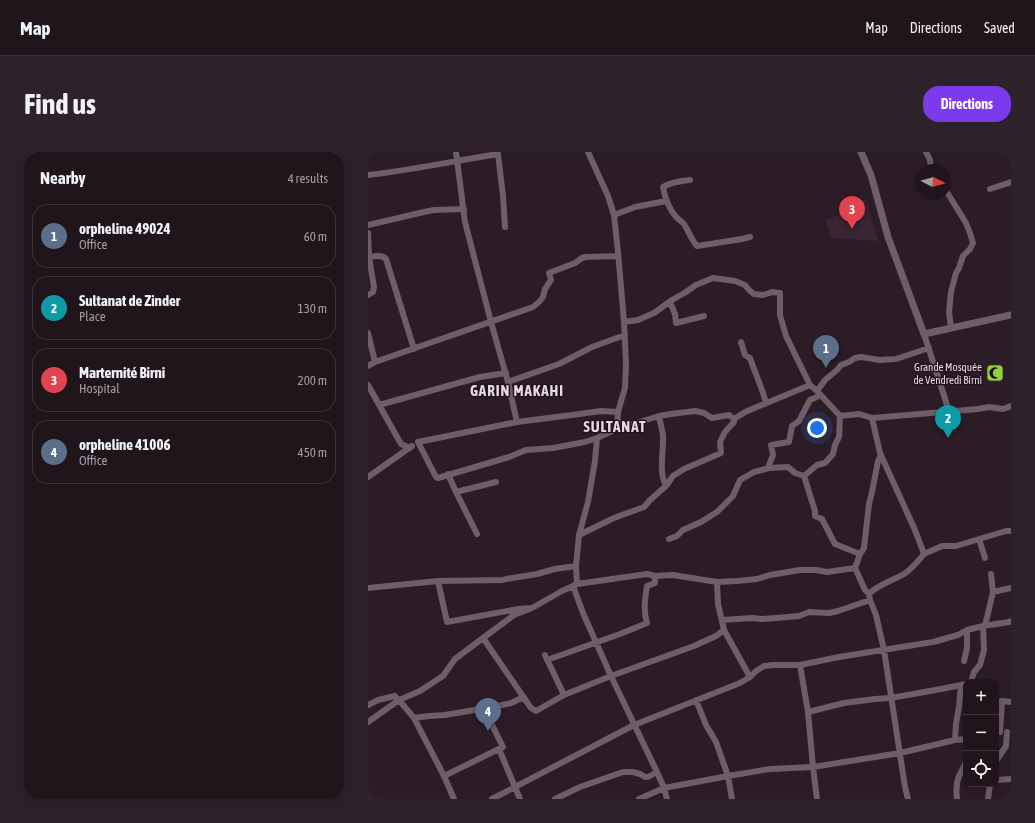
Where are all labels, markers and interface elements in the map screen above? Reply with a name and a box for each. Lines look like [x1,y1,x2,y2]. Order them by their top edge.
text: Map [20,17,51,39]
text: Map [865,20,888,36]
text: Directions [910,20,962,36]
text: Saved [984,20,1015,36]
button: Directions [923,86,1011,122]
text: Find us [24,88,96,120]
north arrow [915,164,951,200]
text: Nearby [40,168,86,188]
text: 4 results [288,171,328,186]
pin: 3 [839,196,865,229]
text: orpheline 49024 [79,220,171,237]
text: 1 [51,229,57,244]
text: 60 m [304,229,327,244]
text: Office [79,237,107,252]
text: Sultanat de Zinder [79,292,180,309]
text: 2 [51,301,57,316]
text: 130 m [298,301,327,316]
text: Place [79,309,106,324]
pin: 1 [813,335,839,368]
place label: Grande Mosquée de Vendredi Birni [913,361,982,386]
mosque icon: Grande Mosquée de Vendredi Birni [985,363,1005,383]
text: Marternité Birni [79,364,165,381]
text: 3 [51,373,57,388]
text: 200 m [298,373,327,388]
text: Hospital [79,381,120,396]
district label: GARIN MAKAHI [470,382,564,399]
pin: 2 [935,405,961,438]
district label: SULTANAT [583,418,647,435]
your location [807,418,827,438]
text: orpheline 41006 [79,436,171,453]
text: 4 [51,445,57,460]
text: 450 m [298,445,327,460]
text: Office [79,453,107,468]
map controls [963,679,999,787]
button: + [963,679,999,715]
pin: 4 [475,698,501,731]
button: − [963,715,999,751]
button: locate [963,751,999,787]

